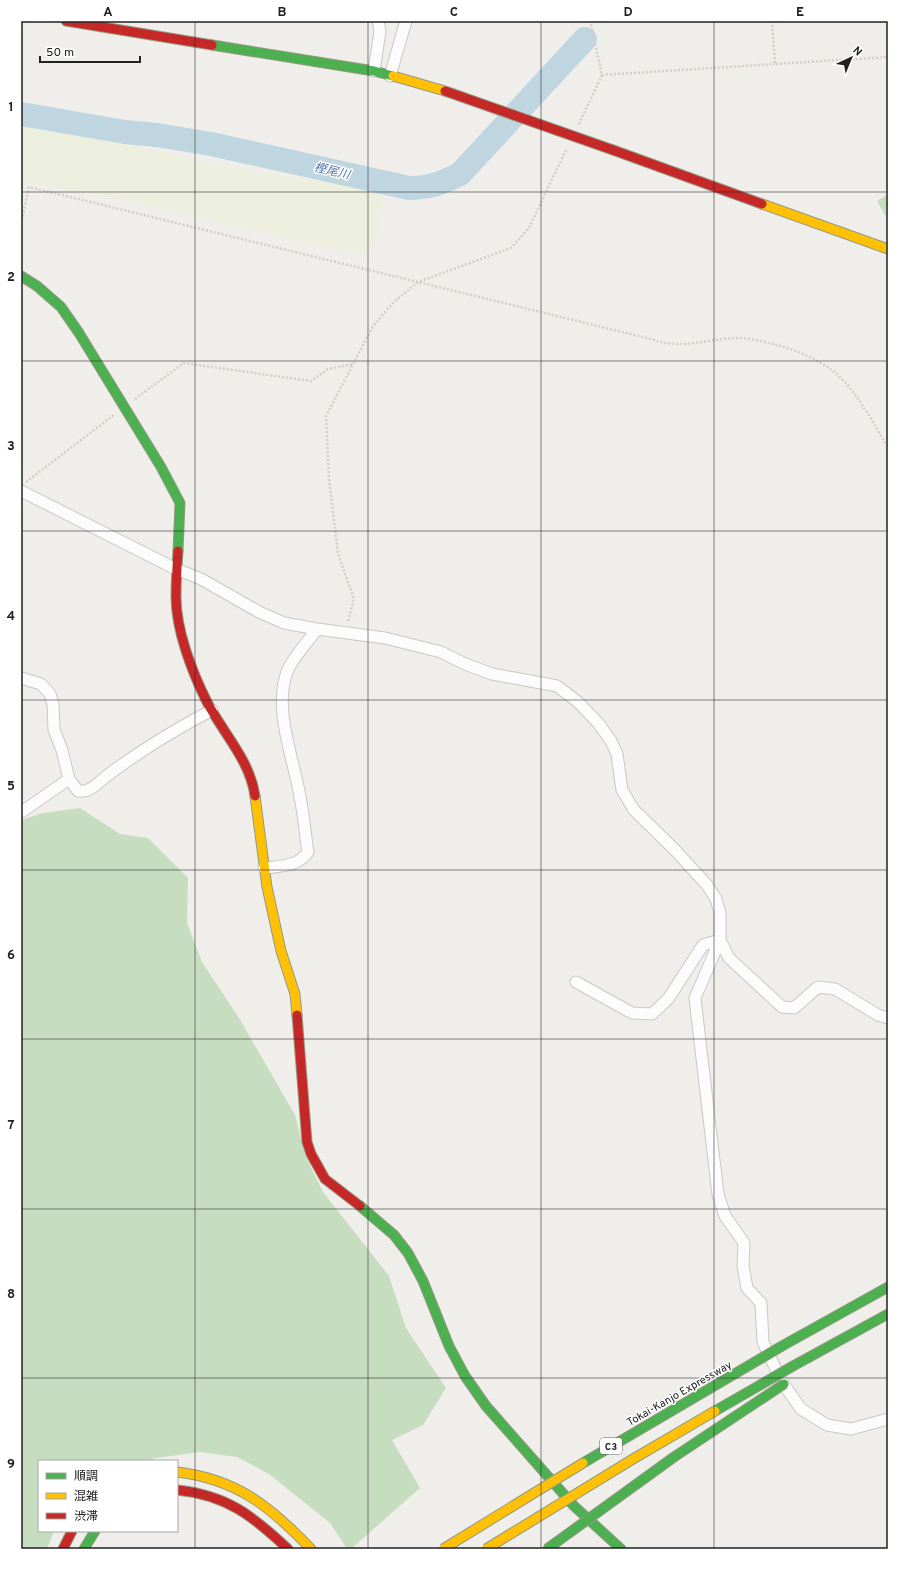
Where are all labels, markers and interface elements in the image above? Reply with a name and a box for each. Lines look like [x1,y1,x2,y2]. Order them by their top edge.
text: A [103,5,113,21]
text: B [278,5,287,21]
text: C [450,5,458,21]
text: D [623,5,633,21]
text: E [796,5,804,21]
scale bar [40,38,140,64]
north arrow [831,38,871,78]
text: N [850,44,865,59]
text: 50 m [46,45,74,61]
text: 1 [8,100,14,116]
water label: 樫尾川 [312,160,353,184]
text: 2 [7,270,15,286]
text: 3 [7,439,15,455]
text: 4 [7,609,15,625]
text: 5 [7,779,15,795]
text: 6 [7,948,15,964]
text: 7 [8,1118,15,1134]
text: 8 [7,1287,15,1303]
street label: Tokai-Kanjo Expressway [625,1358,735,1430]
road number: C3 [600,1438,622,1454]
text: 9 [7,1457,15,1473]
legend [38,1460,178,1532]
text: 順調 [74,1469,98,1485]
text: 混雑 [74,1489,98,1505]
text: 渋滞 [74,1509,98,1525]

